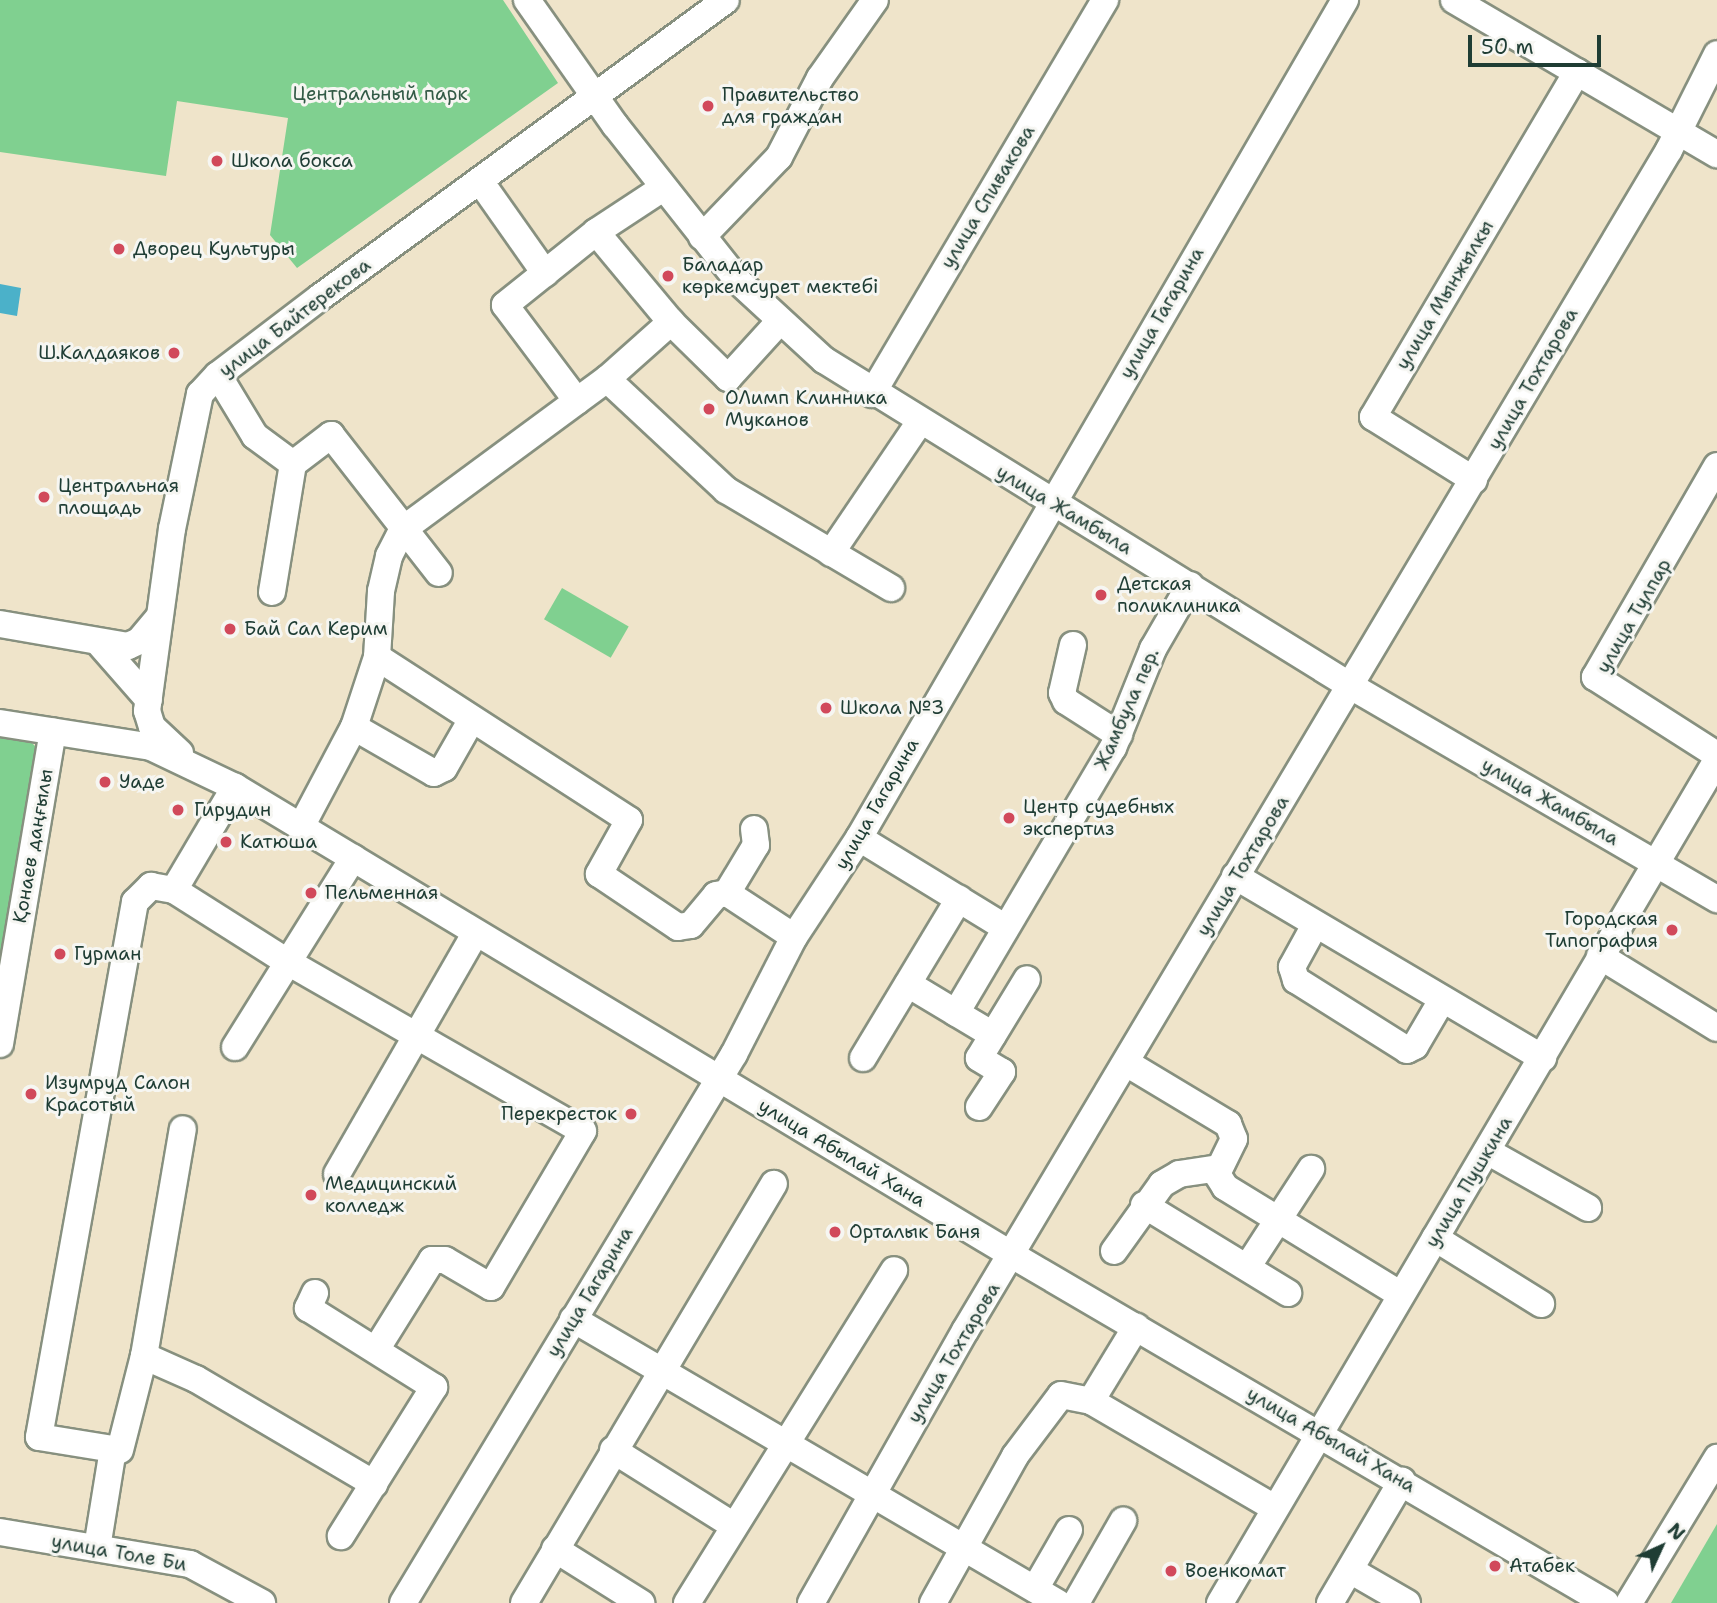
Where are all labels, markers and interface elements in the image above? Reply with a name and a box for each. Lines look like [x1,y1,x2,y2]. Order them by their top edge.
scale bar [1472,21,1605,65]
text: 50 m [1481,33,1534,61]
park label: Центральный парк [293,83,467,105]
place label: Правительство для граждан [722,84,859,128]
marker: Правительство для граждан [700,98,716,114]
street label: улица Спивакова [936,121,1040,273]
place label: Школа бокса [231,150,353,172]
marker: Школа бокса [209,153,225,169]
street label: улица Мынжылкы [1391,216,1499,374]
place label: Дворец Культуры [133,238,295,260]
marker: Дворец Культуры [111,241,127,257]
street label: улица Гагарина [1115,243,1209,383]
street label: улица Байтерекова [215,254,375,382]
place label: Баладар көркемсурет мектебі [682,254,878,298]
marker: Баладар көркемсурет мектебі [660,268,676,284]
street label: улица Тохтарова [1483,304,1583,454]
place label: Ш.Калдаяков [38,342,160,364]
marker: Ш.Калдаяков [166,345,182,361]
place label: ОЛимп Клинника Муканов [725,387,887,431]
marker: ОЛимп Клинника Муканов [699,399,719,419]
street label: улица Жамбыла [992,460,1136,560]
place label: Центральная площадь [58,475,179,519]
marker: Центральная площадь [36,489,52,505]
street label: улица Тулпар [1592,555,1676,677]
place label: Детская поликлиника [1117,573,1240,617]
marker: Детская поликлиника [1091,585,1111,605]
place label: Бай Сал Керим [244,618,387,640]
marker: Бай Сал Керим [222,621,238,637]
street label: Жамбула пер. [1090,645,1164,773]
place label: Школа №3 [840,697,944,719]
marker: Школа №3 [818,700,834,716]
street label: улица Гагарина [830,734,924,874]
street label: улица Жамбыла [1477,754,1623,850]
street label: Қонаев даңғылы [8,767,58,925]
place label: Уаде [119,771,165,793]
marker: Уаде [97,774,113,790]
street label: улица Тохтарова [1192,792,1294,940]
place label: Центр судебных экспертиз [1023,796,1174,840]
place label: Гирудин [194,799,271,821]
marker: Гирудин [168,800,188,820]
marker: Центр судебных экспертиз [1001,810,1017,826]
place label: Катюша [240,831,317,853]
marker: Катюша [218,834,234,850]
place label: Пельменная [325,882,438,904]
marker: Пельменная [303,885,319,901]
place label: Городская Типография [1545,908,1658,952]
marker: Городская Типография [1664,922,1680,938]
place label: Гурман [74,943,141,965]
marker: Гурман [52,946,68,962]
place label: Изумруд Салон Красотый [45,1072,190,1116]
marker: Изумруд Салон Красотый [23,1086,39,1102]
street label: улица Абылай Хана [754,1094,930,1212]
place label: Перекресток [501,1103,617,1125]
marker: Перекресток [623,1106,639,1122]
street label: улица Пушкина [1421,1112,1517,1252]
place label: Медицинский колледж [325,1173,457,1217]
marker: Медицинский колледж [303,1187,319,1203]
place label: Орталык Баня [849,1221,980,1243]
street label: улица Гагарина [542,1223,638,1361]
marker: Орталык Баня [827,1224,843,1240]
street label: улица Тохтарова [903,1279,1005,1427]
street label: улица Абылай Хана [1243,1382,1419,1498]
north arrow [1626,1512,1696,1582]
text: N [1662,1518,1690,1546]
street label: улица Толе Би [50,1530,188,1576]
place label: Атабек [1509,1555,1575,1577]
marker: Атабек [1487,1558,1503,1574]
place label: Военкомат [1185,1560,1286,1582]
marker: Военкомат [1163,1563,1179,1579]

